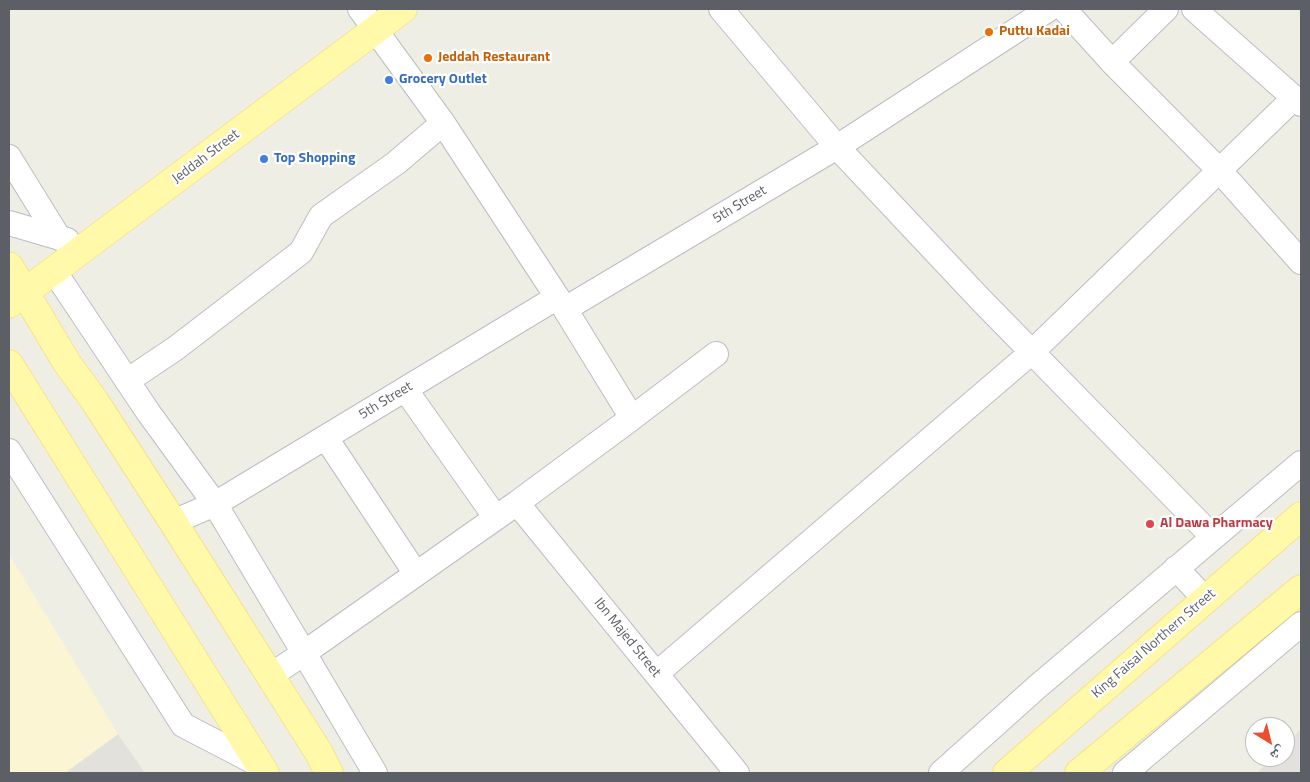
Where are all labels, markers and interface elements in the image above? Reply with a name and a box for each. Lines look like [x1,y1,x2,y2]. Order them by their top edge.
place label: Puttu Kadai [999,24,1070,40]
marker: Puttu Kadai [983,26,995,38]
place label: Jeddah Restaurant [438,50,550,66]
marker: Jeddah Restaurant [422,52,434,64]
place label: Grocery Outlet [399,72,487,88]
marker: Grocery Outlet [383,74,395,86]
street label: Jeddah Street [169,126,243,188]
place label: Top Shopping [274,151,355,167]
marker: Top Shopping [258,153,270,165]
street label: 5th Street [710,182,770,228]
street label: 5th Street [356,378,416,424]
place label: Al Dawa Pharmacy [1160,516,1273,532]
marker: Al Dawa Pharmacy [1144,518,1156,530]
street label: King Faisal Northern Street [1089,586,1219,702]
street label: Ibn Majed Street [590,595,664,681]
north arrow [1245,717,1295,767]
text: ش [1266,741,1291,767]

